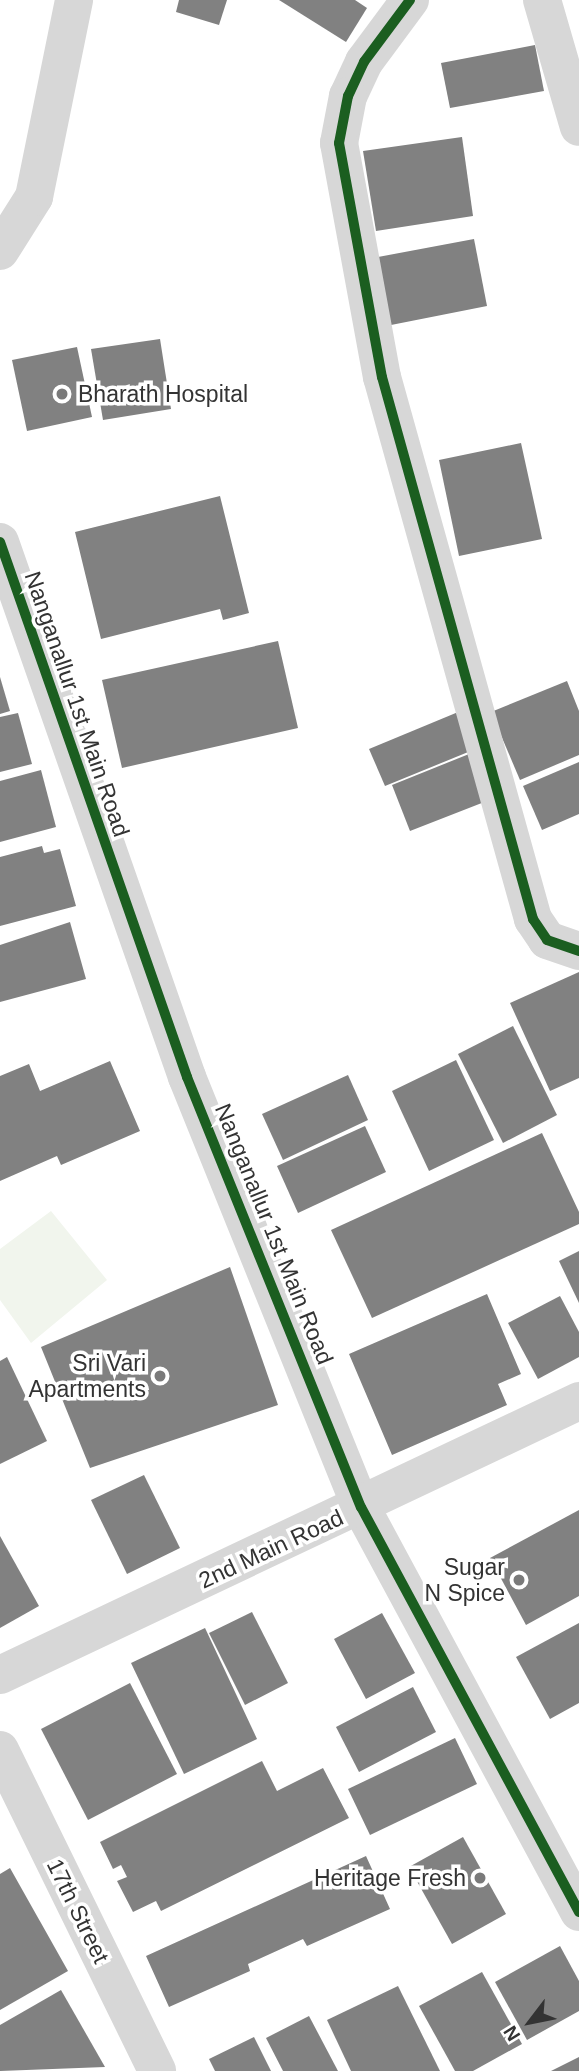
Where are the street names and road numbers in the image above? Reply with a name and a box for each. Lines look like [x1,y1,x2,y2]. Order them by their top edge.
street label: Nanganallur 1st Main Road [19,568,135,840]
street label: Nanganallur 1st Main Road [209,1100,339,1368]
street label: 2nd Main Road [194,1504,348,1594]
street label: 17th Street [41,1854,115,1968]

